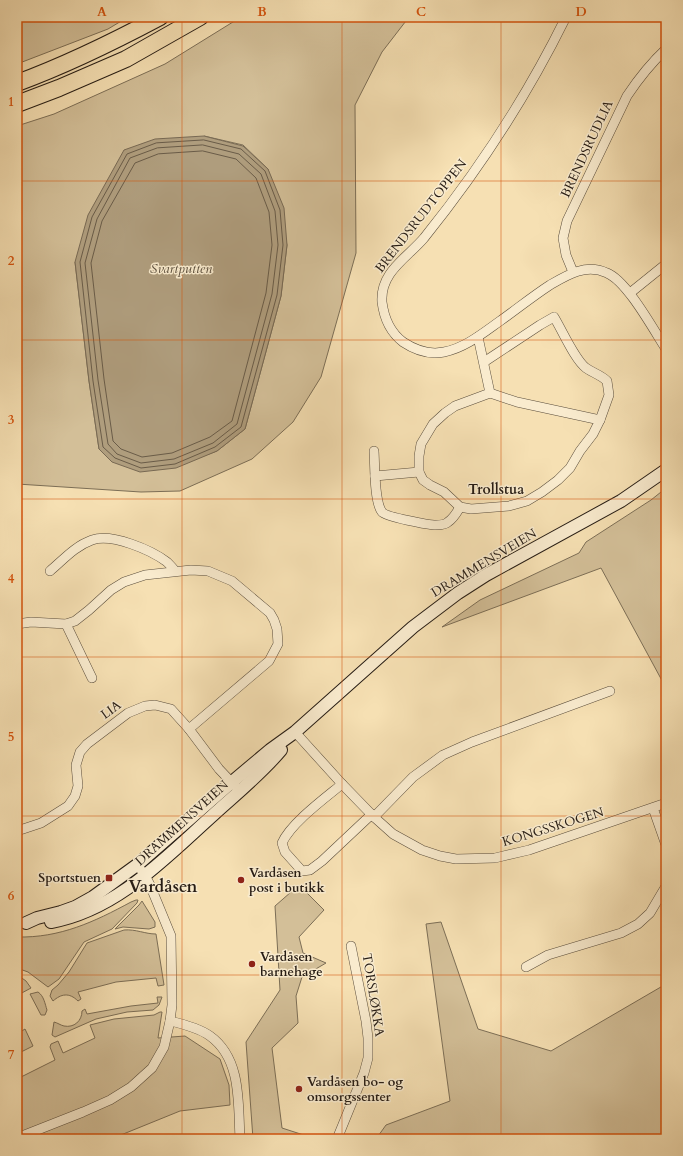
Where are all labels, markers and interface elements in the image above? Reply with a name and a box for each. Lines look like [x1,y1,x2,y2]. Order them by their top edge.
text: A [97,3,107,21]
text: B [257,3,267,21]
text: C [416,3,426,21]
text: D [575,3,587,21]
text: 1 [8,93,14,111]
street label: BRENDSRUDLIA [556,97,618,201]
street label: BRENDSRUDTOPPEN [371,156,471,276]
text: 2 [8,252,15,270]
water label: Svartputten [150,259,212,278]
text: 3 [8,411,15,429]
district label: Trollstua [468,480,524,499]
street label: DRAMMENSVEIEN [428,524,540,602]
text: 4 [8,570,15,588]
street label: LIA [97,696,126,724]
text: 5 [8,728,14,746]
street label: DRAMMENSVEIEN [131,776,233,870]
street label: KONGSSKOGEN [500,803,606,851]
place label: Vardåsen post i butikk [249,864,325,897]
place label: Sportstuen [38,869,102,887]
marker: Sportstuen [104,873,114,883]
district label: Vardåsen [129,875,197,898]
marker: Vardåsen post i butikk [236,875,246,885]
text: 6 [8,887,15,905]
place label: Vardåsen barnehage [260,948,323,981]
street label: TORSLØKKA [358,952,389,1039]
marker: Vardåsen barnehage [247,959,257,969]
text: 7 [8,1046,15,1064]
place label: Vardåsen bo- og omsorgssenter [307,1073,403,1106]
marker: Vardåsen bo- og omsorgssenter [294,1084,304,1094]

